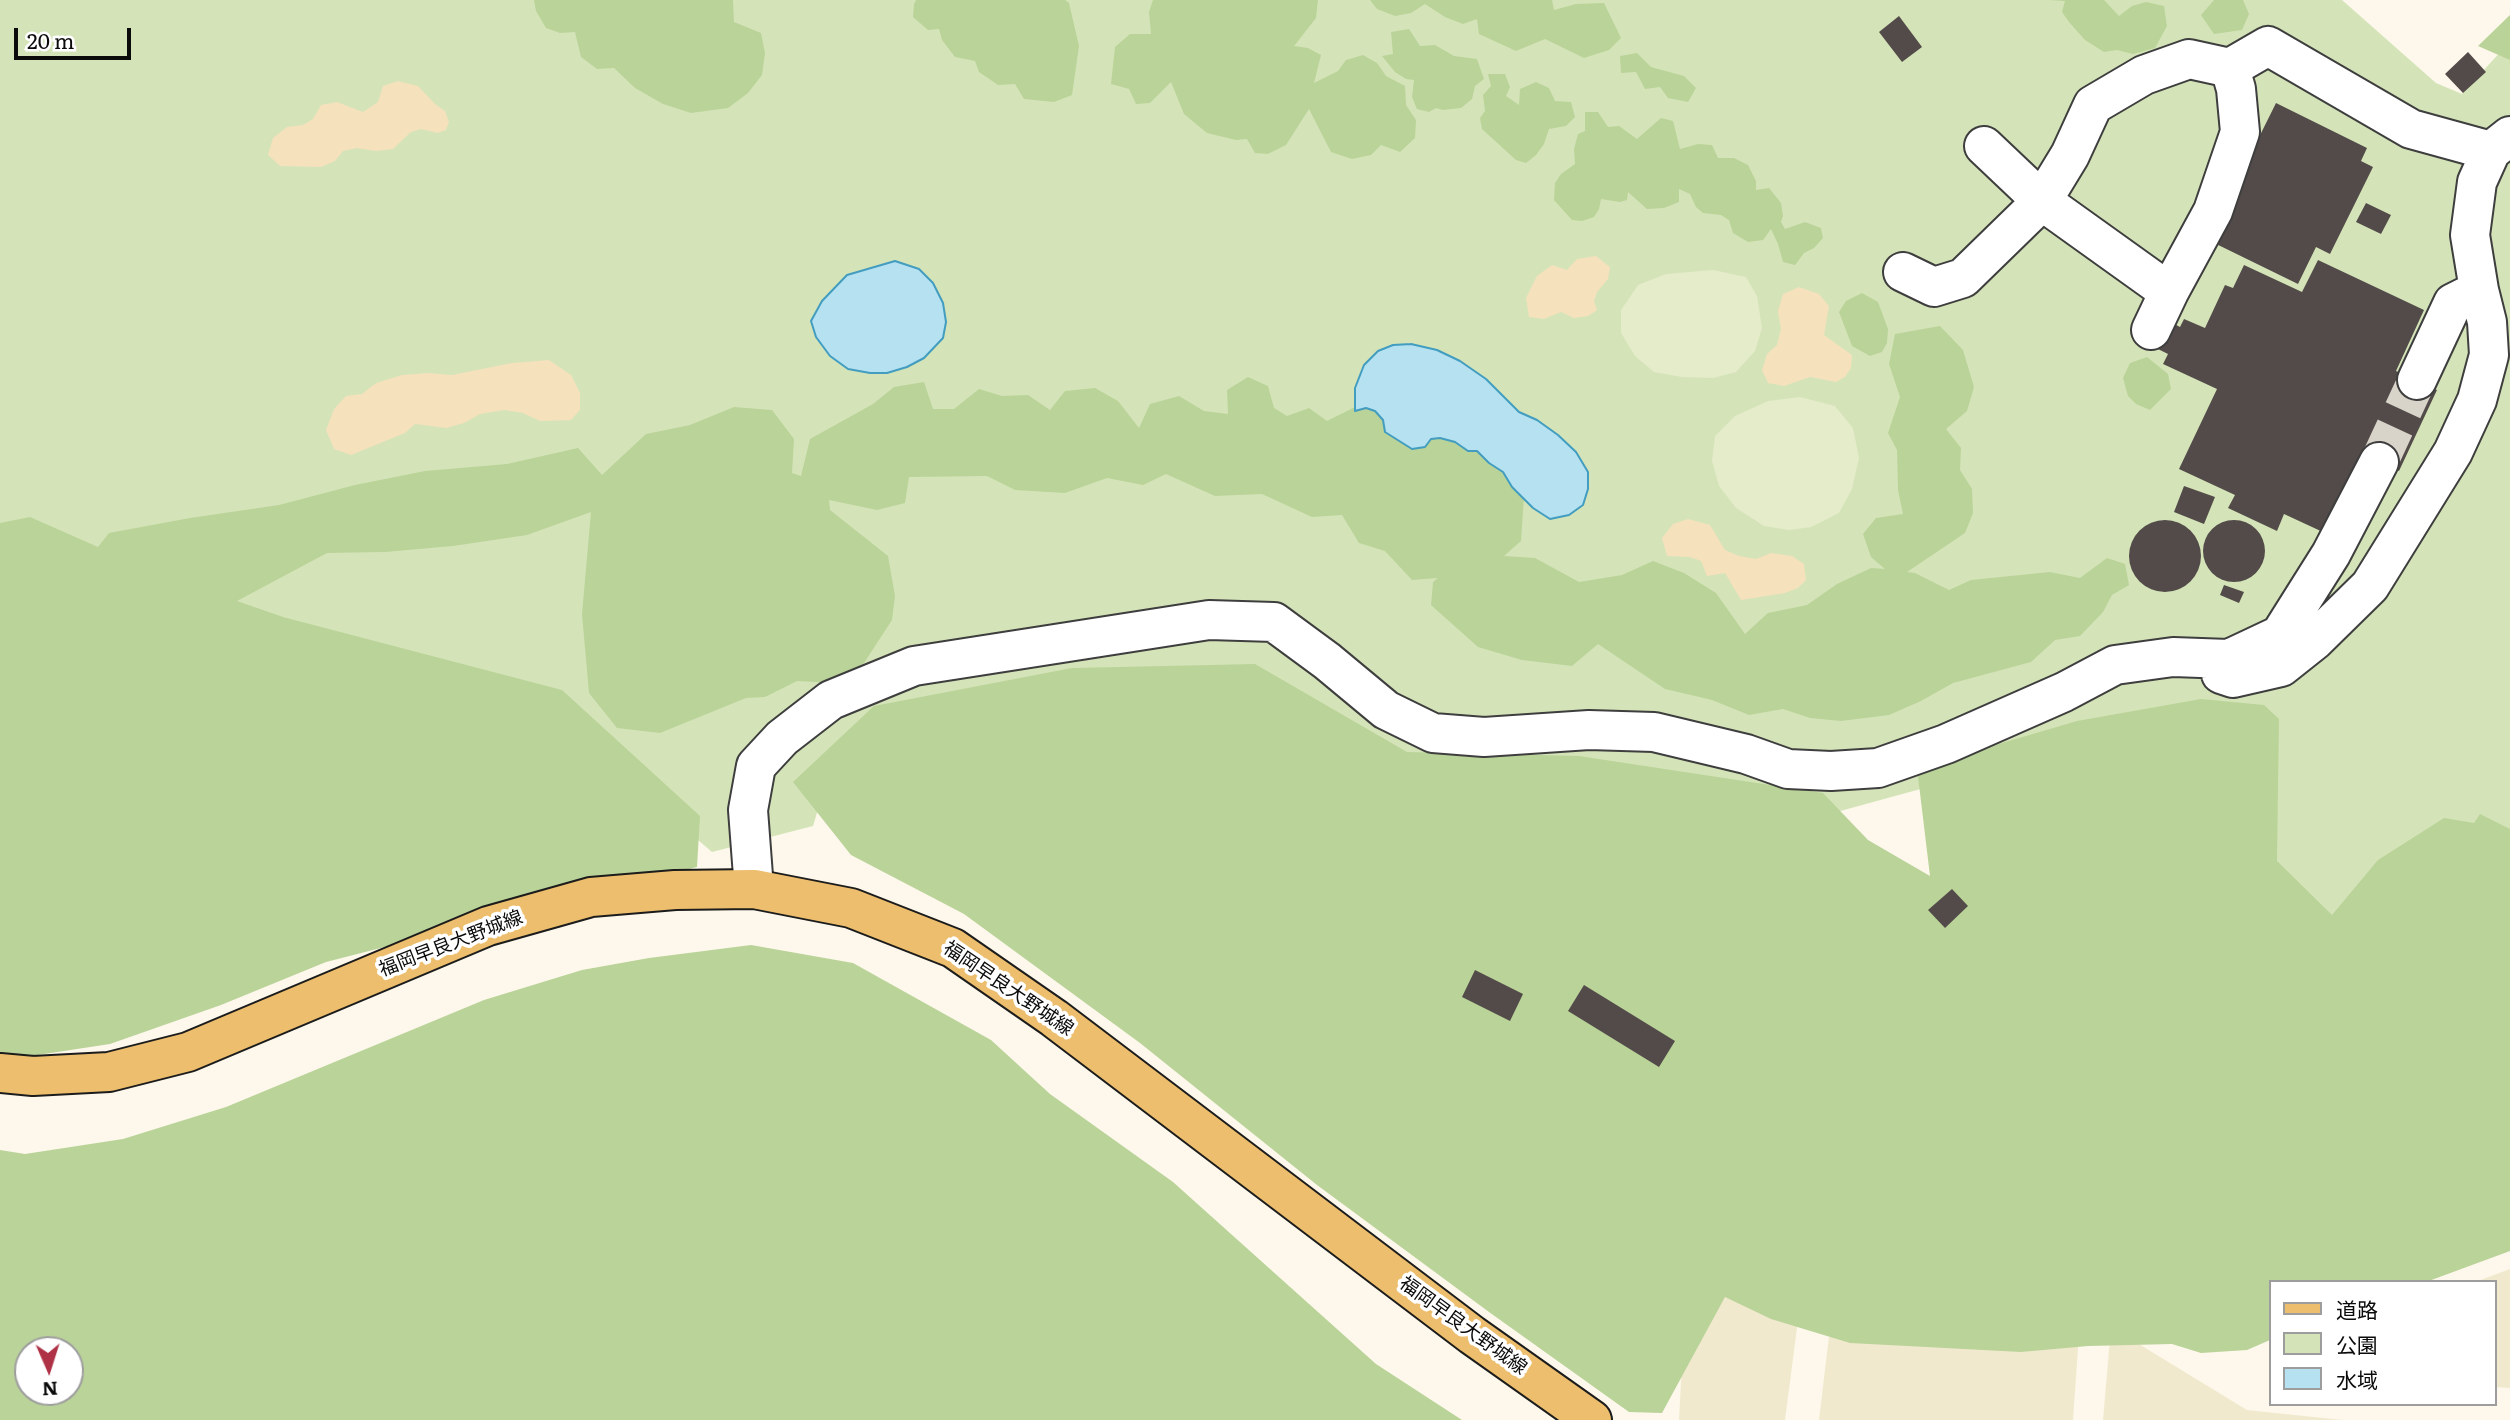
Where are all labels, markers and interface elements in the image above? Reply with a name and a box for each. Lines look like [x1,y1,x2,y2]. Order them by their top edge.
scale bar [18,14,135,58]
text: 20 m [27,24,74,55]
street label: 福岡早良大野城線 [376,906,526,982]
street label: 福岡早良大野城線 [939,937,1077,1041]
street label: 福岡早良大野城線 [1395,1272,1531,1380]
legend [2268,1280,2496,1406]
text: 道路 [2336,1293,2378,1324]
text: 公園 [2336,1328,2378,1359]
north arrow [14,1336,84,1406]
text: 水域 [2336,1363,2378,1394]
text: N [41,1376,59,1404]

